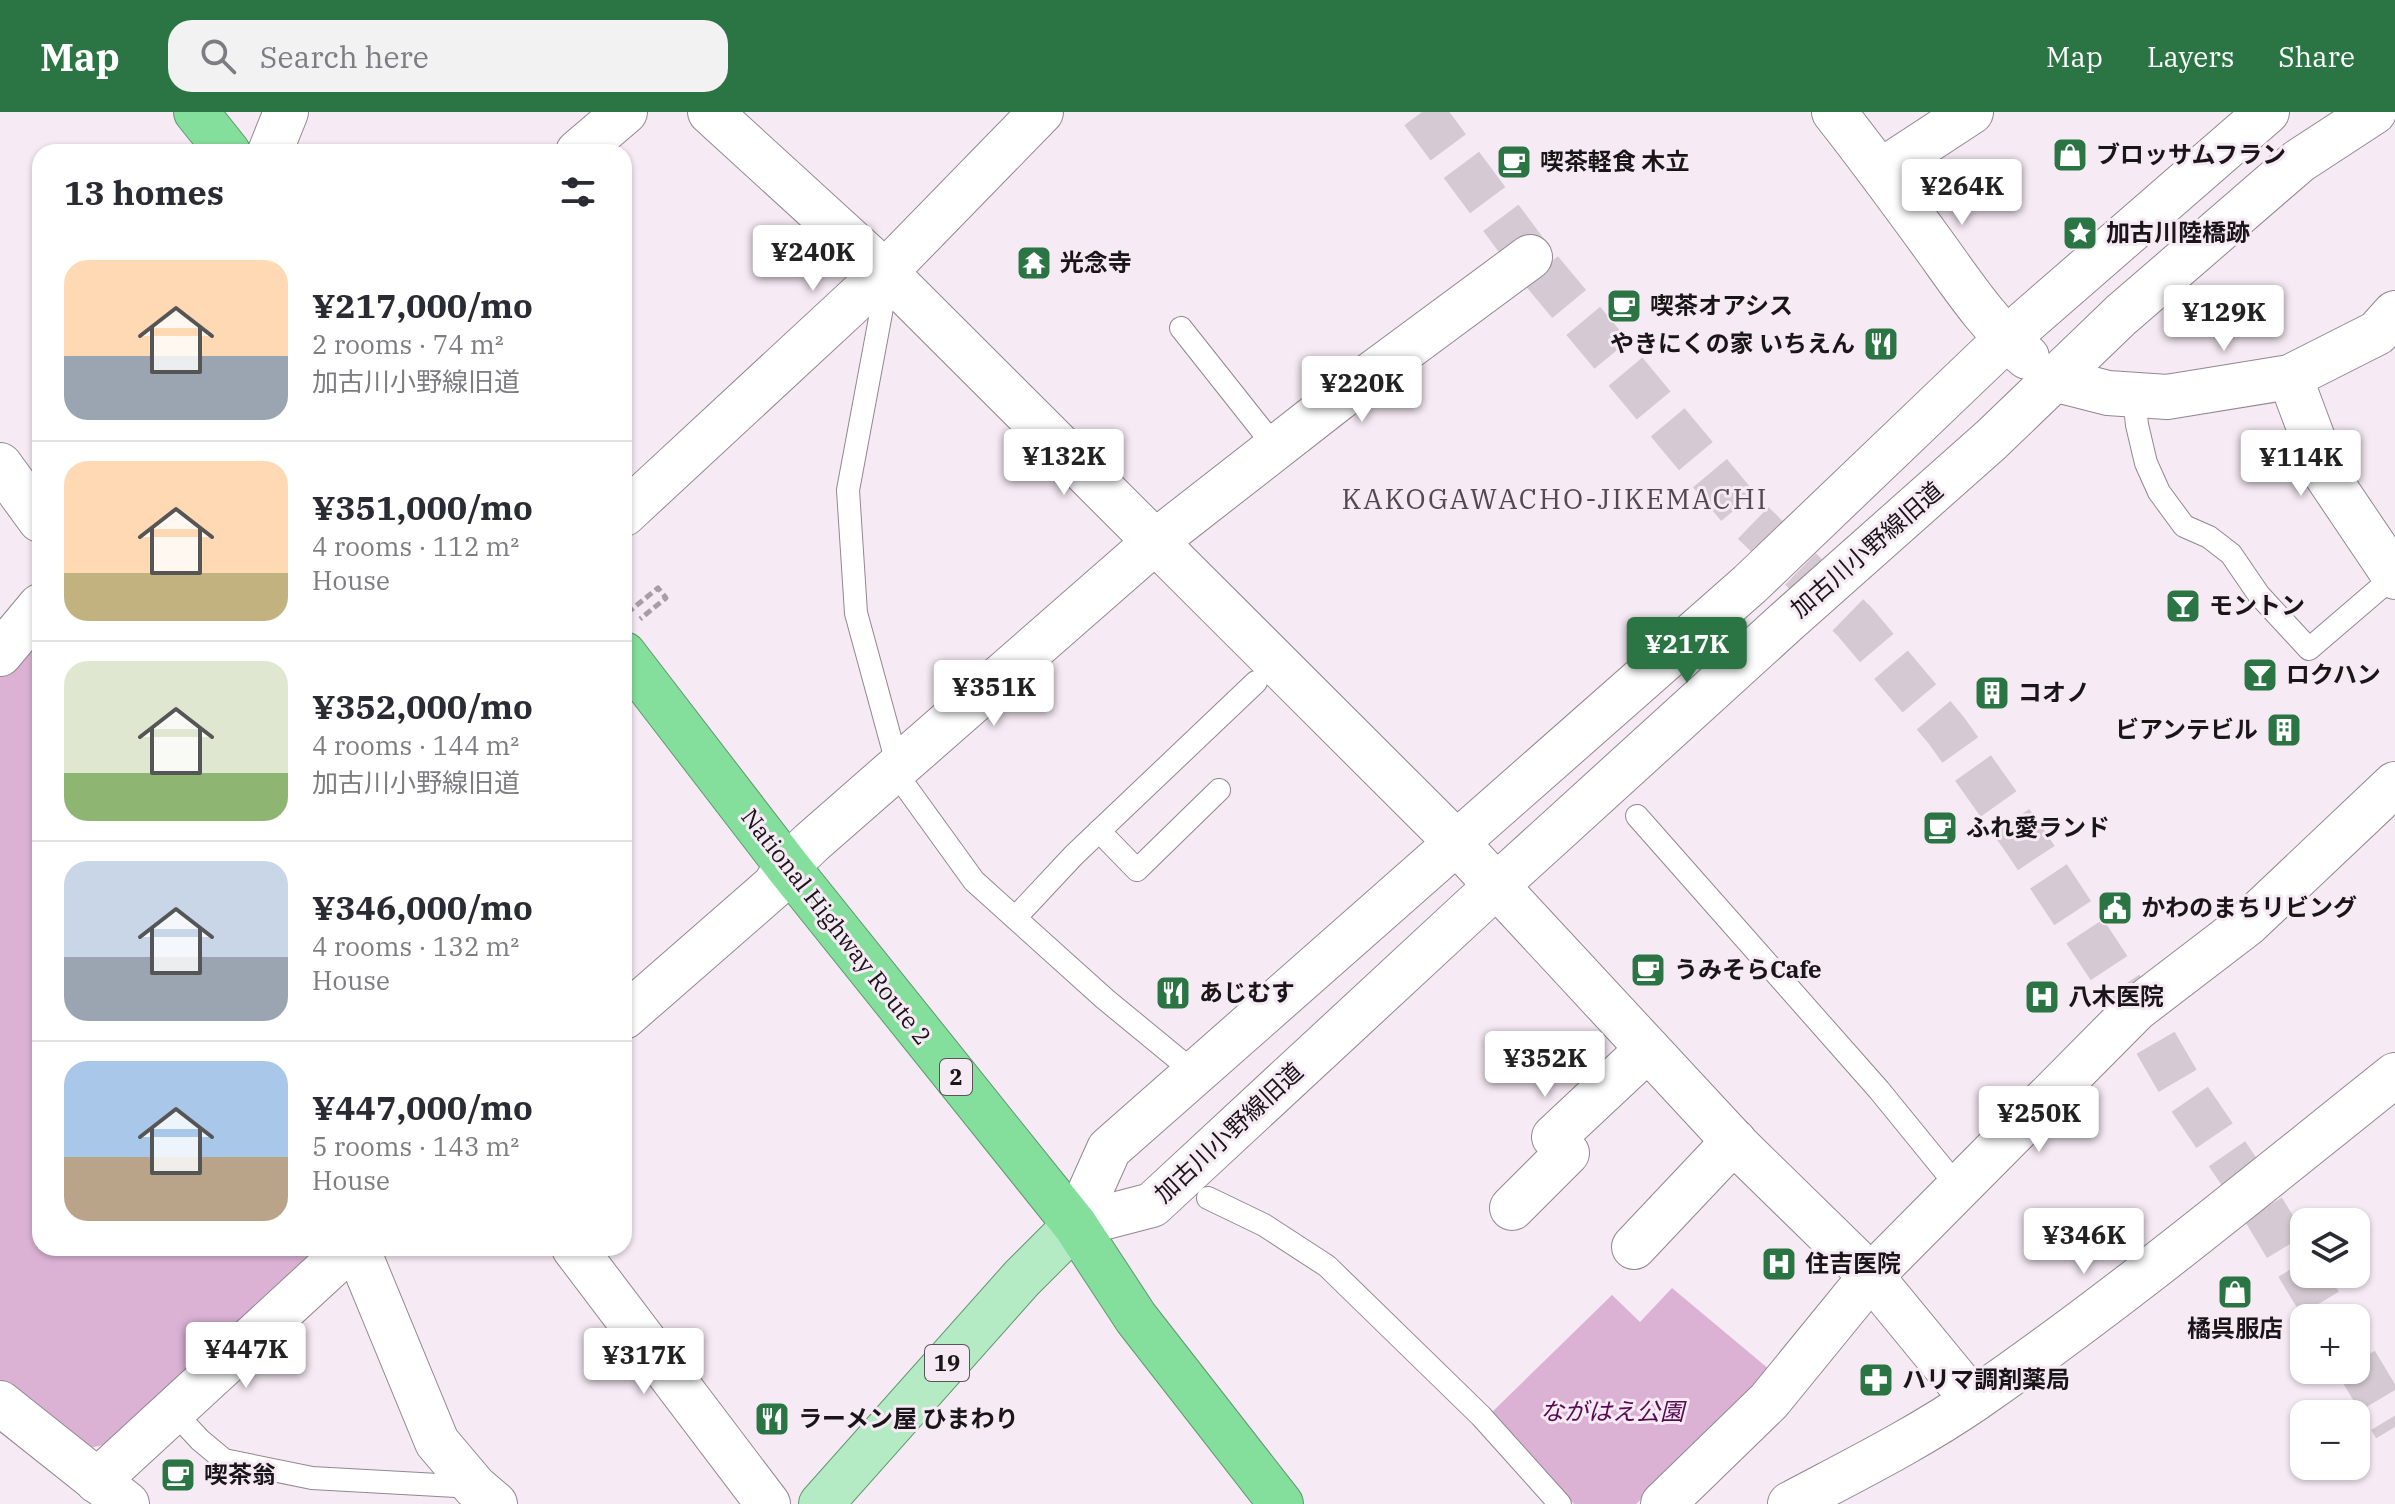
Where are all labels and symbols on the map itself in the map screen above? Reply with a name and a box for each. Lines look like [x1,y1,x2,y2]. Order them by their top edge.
shop icon: ブロッサムフラン [2051,136,2089,174]
place label: ブロッサムフラン [2096,138,2286,170]
cafe icon: 喫茶軽食 木立 [1495,143,1533,181]
place label: 喫茶軽食 木立 [1540,145,1690,177]
pin: ¥264K [1906,159,2018,227]
place icon: 加古川陸橋跡 [2061,214,2099,252]
place label: 加古川陸橋跡 [2106,216,2250,248]
pin: ¥240K [757,225,869,293]
temple icon: 光念寺 [1015,244,1053,282]
place label: 光念寺 [1060,246,1132,278]
pin: ¥129K [2168,285,2280,353]
cafe icon: 喫茶オアシス [1605,287,1643,325]
place label: 喫茶オアシス [1650,289,1793,321]
restaurant icon: やきにくの家 いちえん [1862,325,1900,363]
place label: やきにくの家 いちえん [1610,327,1855,359]
pin: ¥220K [1306,356,1418,424]
pin: ¥132K [1008,429,1120,497]
pin: ¥114K [2245,430,2357,498]
street label: 加古川小野線旧道 [1783,474,1949,624]
district label: KAKOGAWACHO-JIKEMACHI [1342,480,1768,517]
bar icon: モントン [2164,587,2202,625]
place label: モントン [2209,589,2305,621]
pin: ¥217K [1631,617,1743,685]
bar icon: ロクハン [2241,656,2279,694]
place label: ロクハン [2286,658,2381,690]
pin: ¥351K [938,660,1050,728]
building icon: コオノ [1973,674,2011,712]
place label: コオノ [2018,676,2090,708]
building icon: ビアンテビル [2265,711,2303,749]
place label: ビアンテビル [2115,713,2258,745]
street label: National Highway Route 2 [734,802,939,1051]
cafe icon: ふれ愛ランド [1921,809,1959,847]
place label: ふれ愛ランド [1966,811,2110,843]
public building icon: かわのまちリビング [2096,889,2134,927]
place label: かわのまちリビング [2141,891,2357,923]
cafe icon: うみそらCafe [1629,951,1667,989]
place label: うみそらCafe [1674,953,1822,985]
restaurant icon: あじむす [1154,974,1192,1012]
place label: あじむす [1199,976,1295,1008]
hospital icon: 八木医院 [2023,978,2061,1016]
place label: 八木医院 [2068,980,2164,1012]
pin: ¥352K [1489,1031,1601,1099]
street label: 加古川小野線旧道 [1147,1055,1309,1209]
road number: 2 [940,1059,972,1095]
pin: ¥250K [1983,1086,2095,1154]
pin: ¥346K [2028,1208,2140,1276]
hospital icon: 住吉医院 [1760,1245,1798,1283]
place label: 住吉医院 [1805,1247,1901,1279]
shop icon: 橘呉服店 [2216,1273,2254,1311]
place label: 橘呉服店 [2187,1312,2283,1344]
pin: ¥447K [190,1322,302,1390]
pin: ¥317K [588,1328,700,1396]
road number: 19 [925,1345,969,1381]
pharmacy icon: ハリマ調剤薬局 [1857,1361,1895,1399]
place label: ハリマ調剤薬局 [1902,1363,2070,1395]
park label: ながはえ公園 [1540,1395,1687,1427]
restaurant icon: ラーメン屋 ひまわり [753,1400,791,1438]
place label: ラーメン屋 ひまわり [798,1402,1019,1434]
cafe icon: 喫茶翁 [159,1456,197,1494]
place label: 喫茶翁 [204,1458,276,1490]

